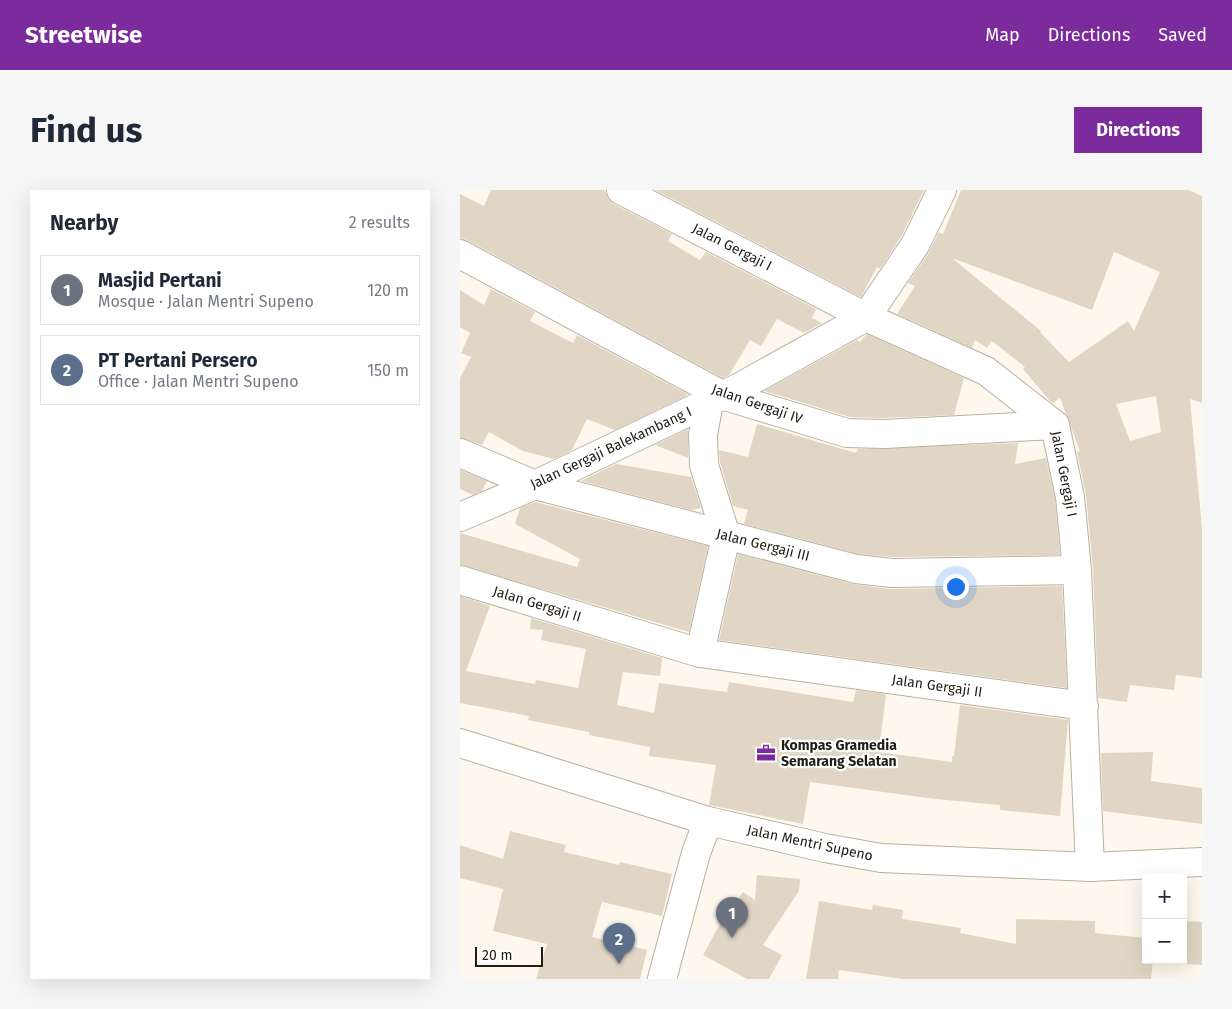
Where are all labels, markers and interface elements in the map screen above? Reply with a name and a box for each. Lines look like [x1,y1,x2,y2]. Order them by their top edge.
text: Streetwise [25,21,142,49]
text: Map [985,24,1020,46]
text: Directions [1048,24,1130,46]
text: Saved [1158,24,1207,46]
button: Directions [1074,107,1202,153]
text: Find us [30,109,142,151]
text: Nearby [50,210,118,236]
text: 2 results [349,213,410,232]
street label: Jalan Gergaji I [689,220,775,274]
text: Masjid Pertani [98,269,222,292]
text: 1 [63,281,71,300]
text: 120 m [367,281,409,300]
text: Mosque · Jalan Mentri Supeno [98,292,314,311]
text: PT Pertani Persero [98,349,258,372]
text: 2 [63,361,71,380]
text: 150 m [367,361,409,380]
text: Office · Jalan Mentri Supeno [98,372,299,391]
street label: Jalan Gergaji IV [709,381,805,428]
street label: Jalan Gergaji Balekambang I [527,403,695,493]
street label: Jalan Gergaji I [1047,430,1081,518]
street label: Jalan Gergaji III [715,525,811,565]
your location [943,574,969,600]
street label: Jalan Gergaji II [491,583,583,625]
street label: Jalan Gergaji II [891,671,983,701]
place label: Kompas Gramedia Semarang Selatan [781,737,897,770]
office icon: Kompas Gramedia Semarang Selatan [755,742,777,764]
street label: Jalan Mentri Supeno [746,821,874,865]
map controls [1142,874,1187,964]
button: + [1142,874,1187,919]
pin: 1 [716,897,748,938]
button: − [1142,919,1187,964]
pin: 2 [603,923,635,964]
scale bar [475,944,542,967]
text: 20 m [482,947,512,964]

